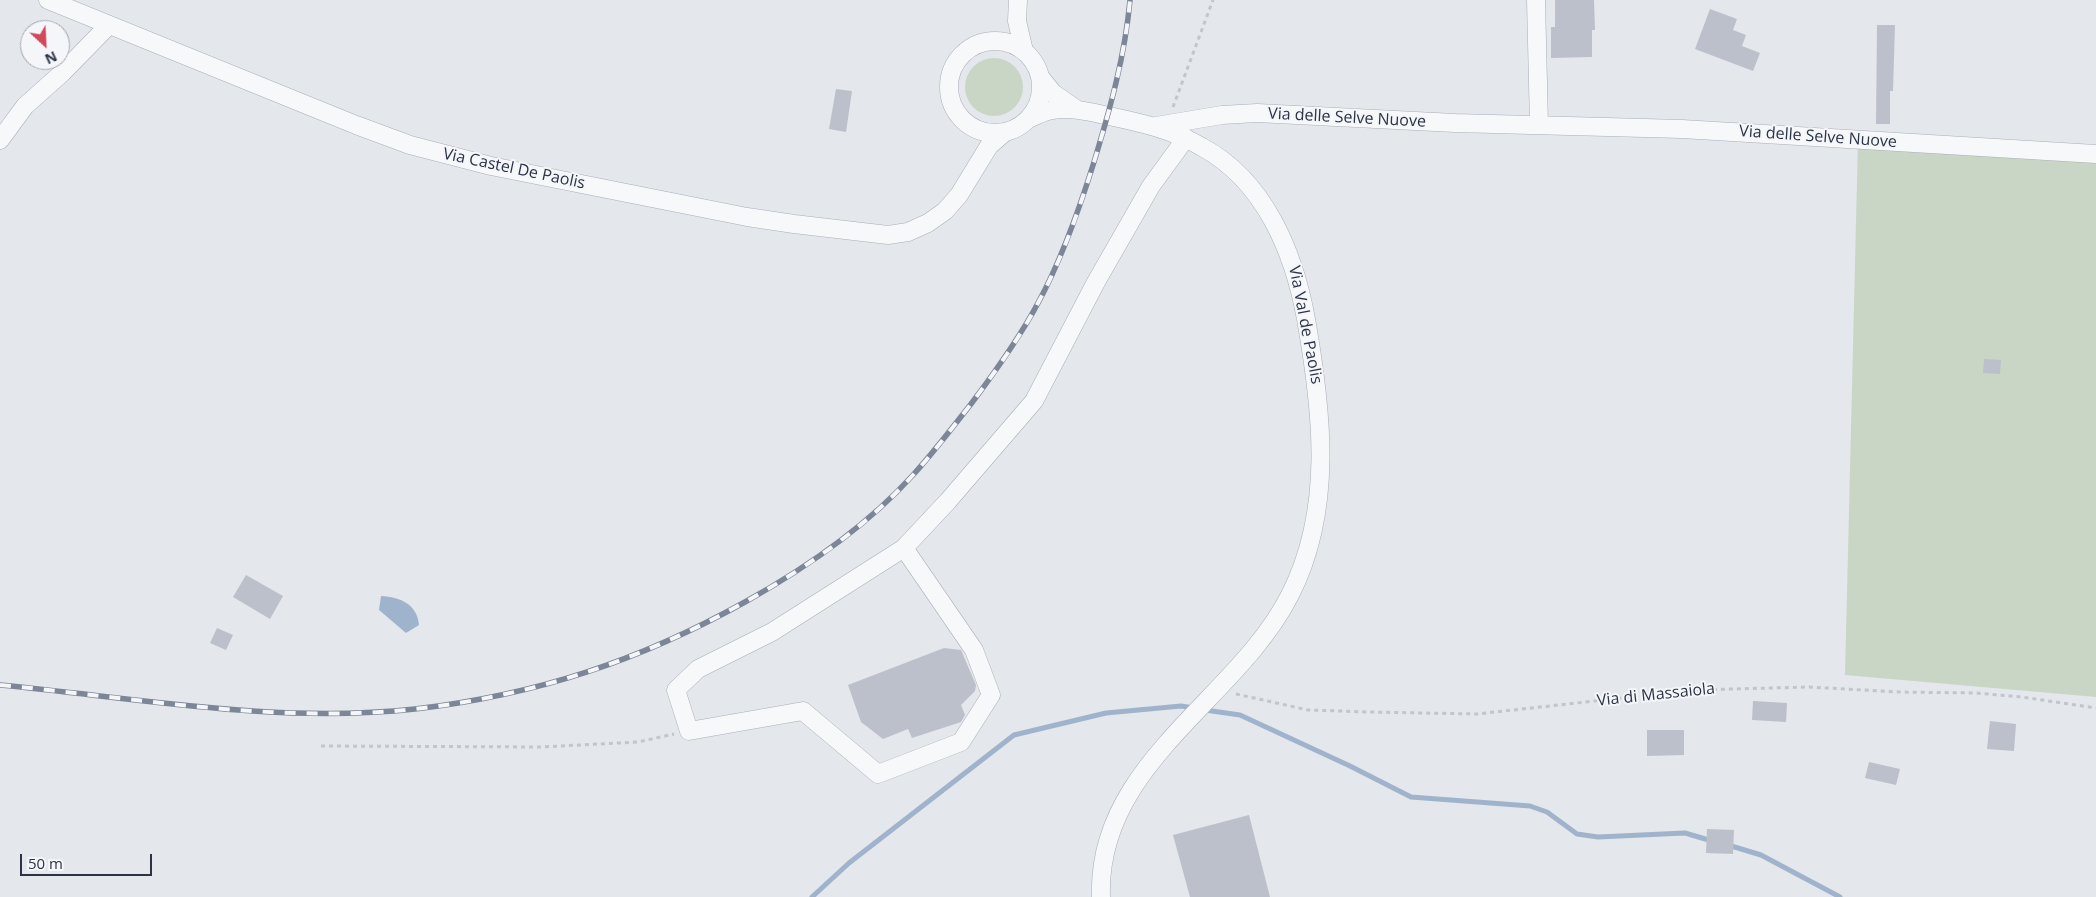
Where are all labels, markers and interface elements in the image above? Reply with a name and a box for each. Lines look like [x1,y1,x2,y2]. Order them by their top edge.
north arrow [20,20,70,70]
text: N [42,47,60,69]
street label: Via delle Selve Nuove [1268,104,1426,132]
street label: Via delle Selve Nuove [1739,122,1897,152]
street label: Via Castel De Paolis [441,145,587,193]
street label: Via Val de Paolis [1284,264,1326,386]
street label: Via di Massaiola [1596,679,1716,711]
scale bar [22,844,155,876]
text: 50 m [28,853,63,873]

